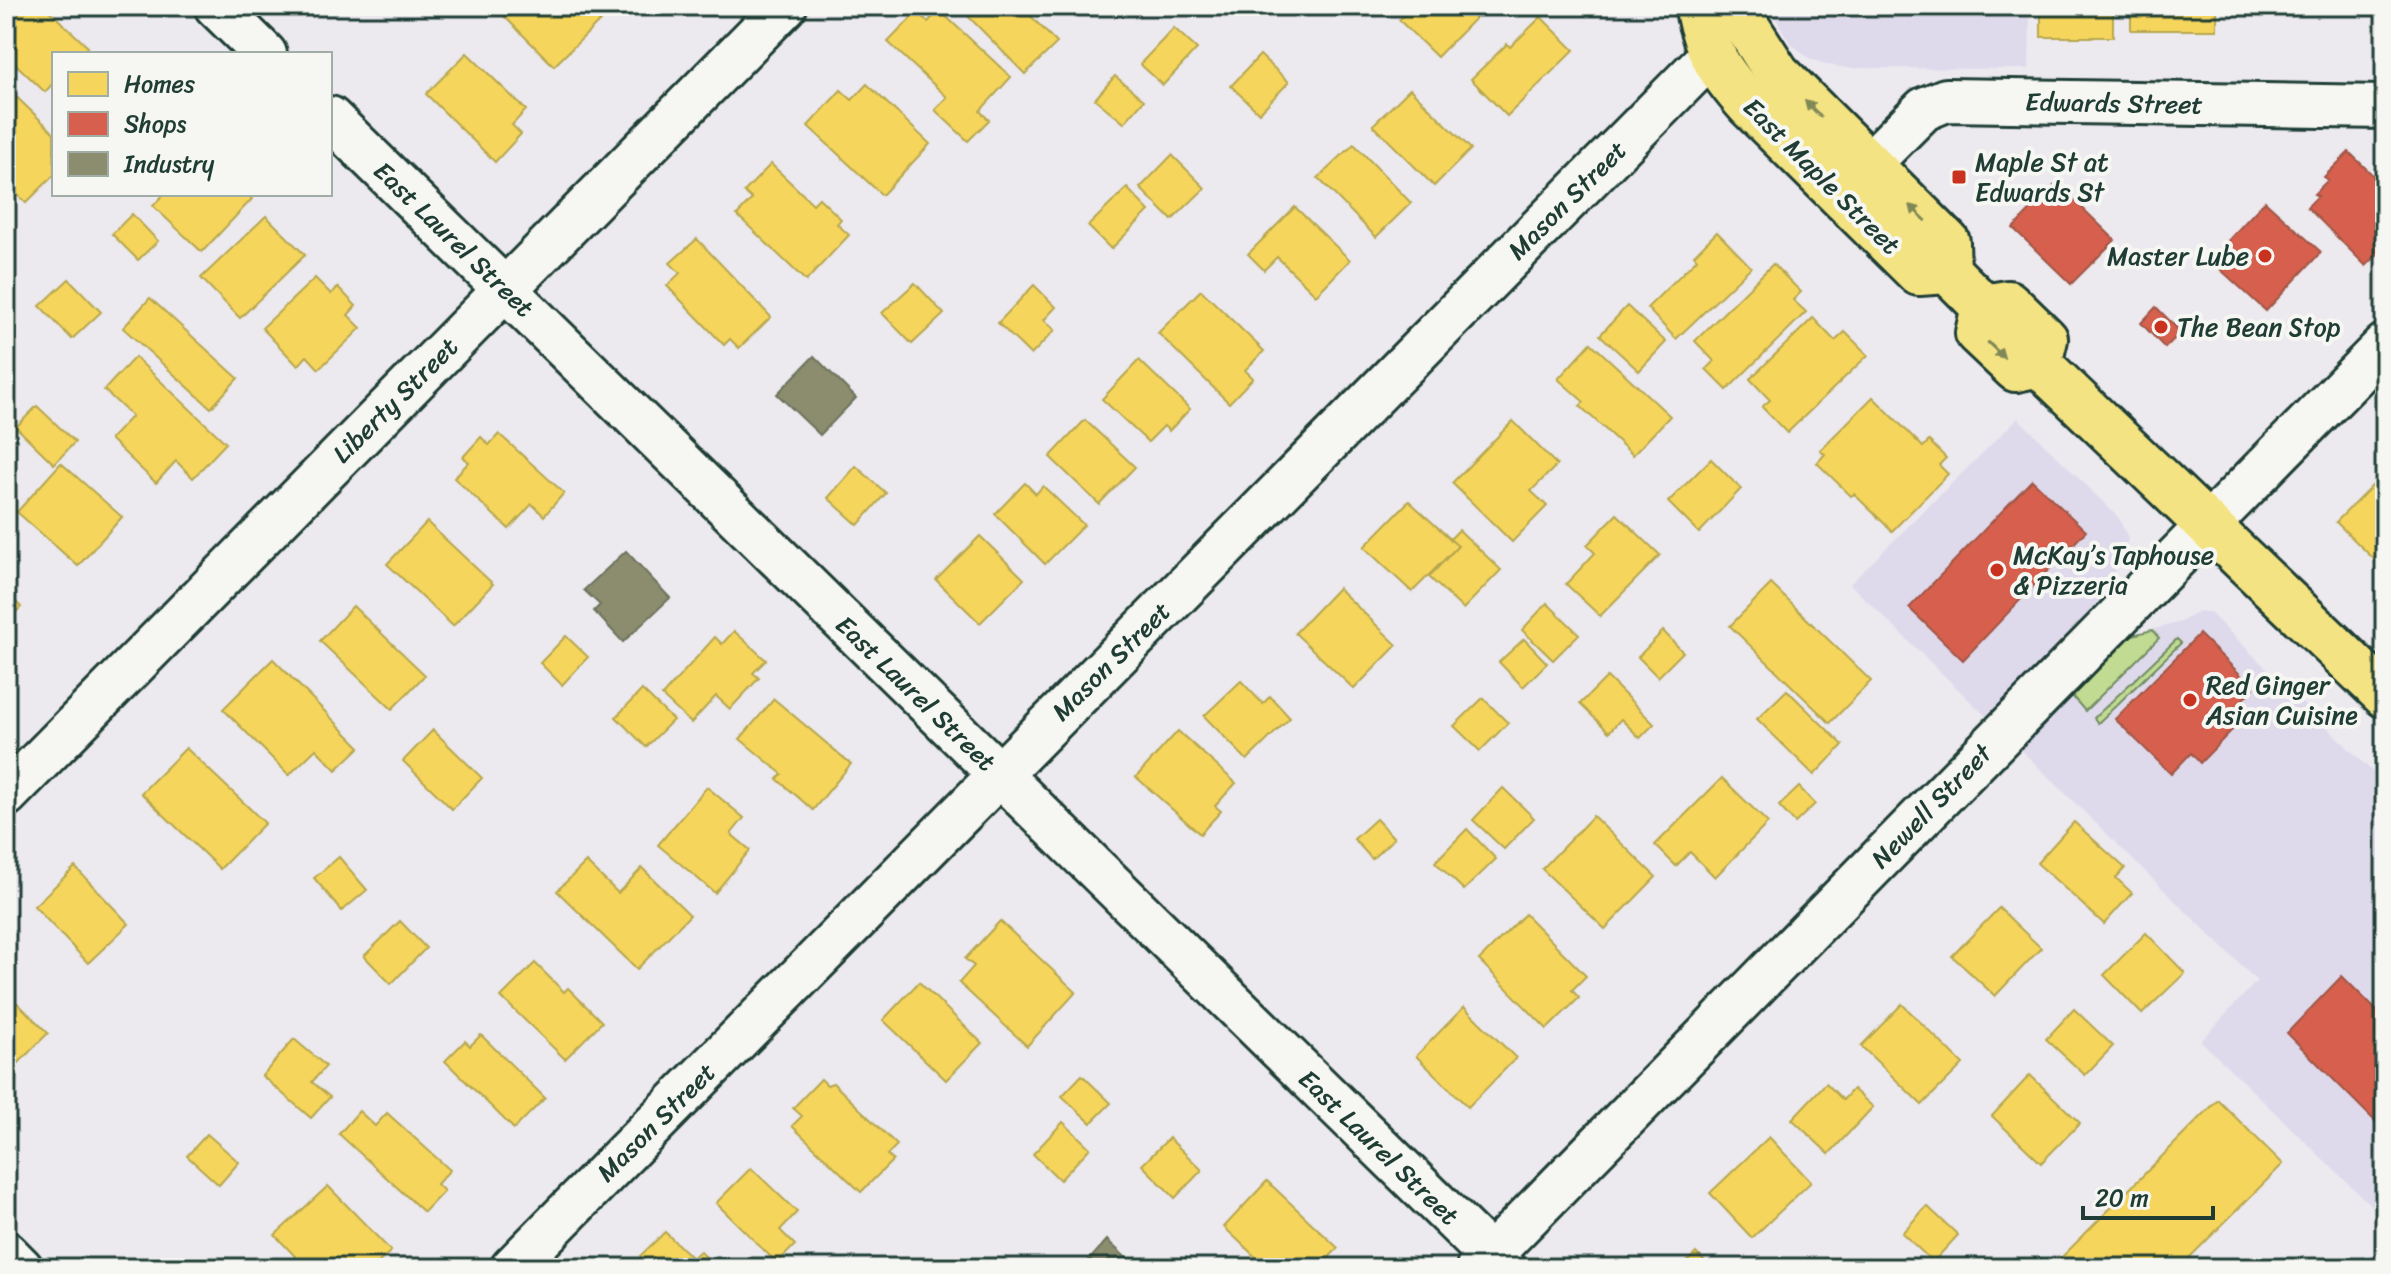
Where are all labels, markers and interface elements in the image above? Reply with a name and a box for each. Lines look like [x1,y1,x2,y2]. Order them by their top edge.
legend [52,52,332,196]
text: Homes [124,63,195,105]
street label: Edwards Street [2025,78,2203,128]
street label: East Maple Street [1732,86,1912,266]
one-way arrow [1804,101,1823,119]
text: Shops [124,103,187,145]
street label: Mason Street [1496,129,1638,271]
place label: Maple St at Edwards St [1975,139,2109,215]
text: Industry [123,143,215,185]
street label: East Laurel Street [362,149,546,329]
marker: Maple St at Edwards St [1950,168,1968,186]
one-way arrow [1909,205,1928,223]
place label: Master Lube [2107,233,2249,279]
marker: Master Lube [2256,247,2274,265]
place label: The Bean Stop [2177,304,2341,350]
marker: The Bean Stop [2152,318,2170,336]
street label: Liberty Street [321,326,469,474]
one-way arrow [1986,341,2005,359]
place label: McKay’s Taphouse & Pizzeria [2013,532,2214,608]
marker: McKay’s Taphouse & Pizzeria [1988,561,2006,579]
street label: Mason Street [1040,590,1182,732]
street label: East Laurel Street [824,603,1008,783]
place label: Red Ginger Asian Cuisine [2205,662,2358,738]
marker: Red Ginger Asian Cuisine [2181,691,2199,709]
street label: Newell Street [1859,731,2004,879]
street label: Mason Street [585,1051,727,1193]
street label: East Laurel Street [1287,1057,1471,1237]
scale bar [2083,1170,2213,1220]
text: 20 m [2095,1177,2149,1219]

